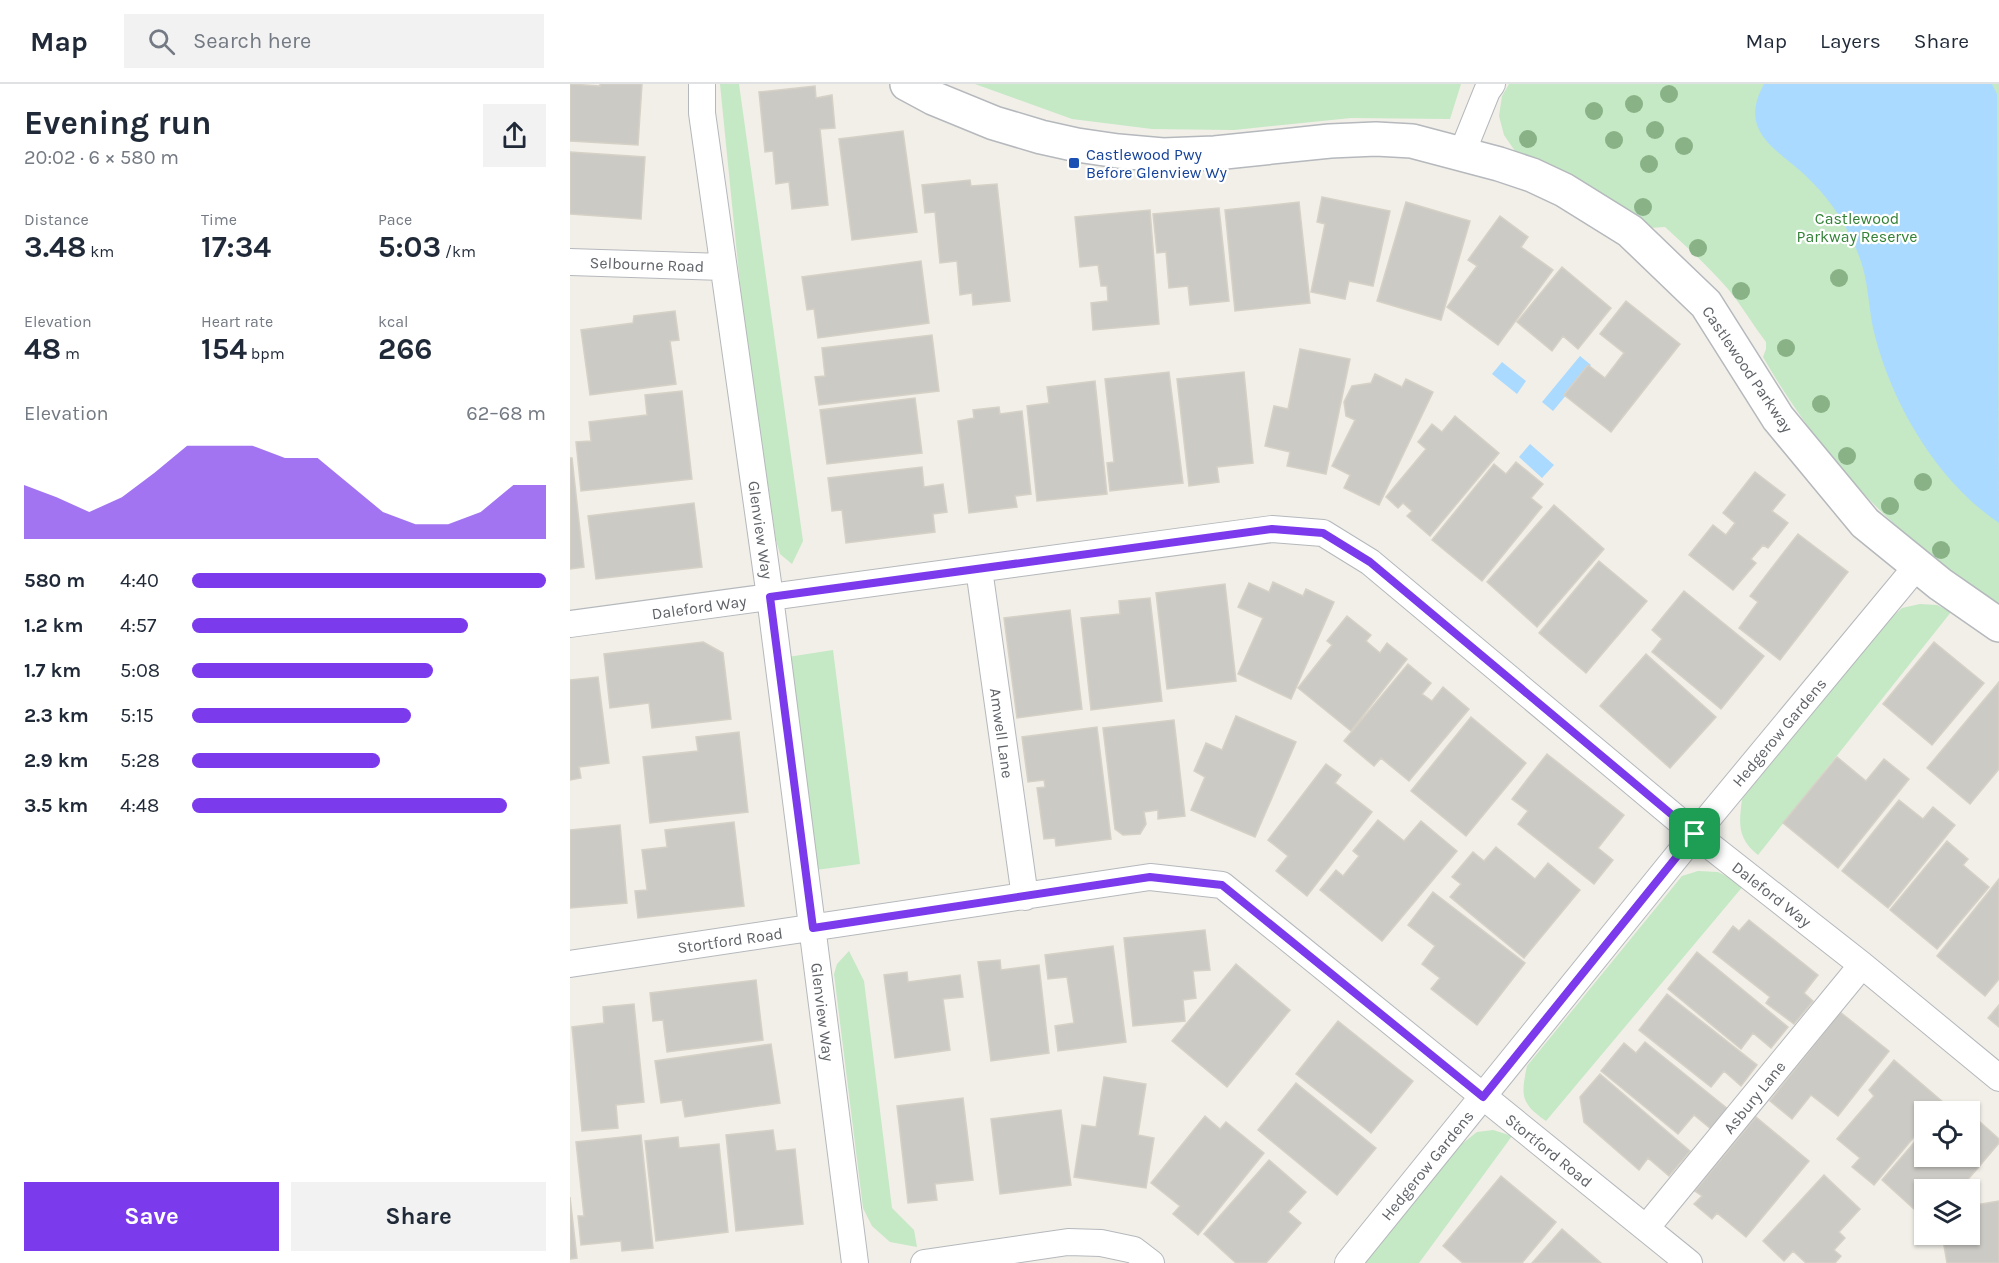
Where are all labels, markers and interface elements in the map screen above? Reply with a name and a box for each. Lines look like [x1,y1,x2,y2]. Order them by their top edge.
search box [124,14,544,68]
text: Map [30,25,88,58]
icon: search [145,25,178,58]
text: Search here [193,28,311,54]
text: Map [1745,29,1787,53]
text: Layers [1820,29,1881,53]
text: Share [1914,29,1969,53]
text: Evening run [24,104,212,142]
button: share [483,104,546,167]
place label: Castlewood Pwy Before Glenview Wy [1086,145,1228,182]
text: 20:02 · 6 × 580 m [24,146,179,169]
marker: Castlewood Pwy Before Glenview Wy [1067,156,1081,170]
park label: Castlewood Parkway Reserve [1797,209,1917,246]
text: Distance [24,210,89,229]
text: Time [201,210,237,229]
text: Pace [378,210,412,229]
text: 3.48 [24,229,86,265]
text: 17:34 [201,229,271,265]
text: 5:03 [378,229,441,265]
text: km [86,242,114,261]
text: /km [441,242,476,261]
street label: Selbourne Road [589,253,705,276]
street label: Castlewood Parkway [1698,302,1797,437]
text: Elevation [24,312,92,331]
text: Heart rate [201,312,273,331]
text: kcal [378,312,409,331]
text: 48 [24,331,61,367]
text: 154 [201,331,247,367]
text: 266 [378,331,433,367]
text: m [61,344,80,363]
text: bpm [247,344,285,363]
text: Elevation [24,402,109,425]
text: 62–68 m [466,402,546,425]
street label: Glenview Way [744,480,777,581]
text: 580 m [24,569,85,592]
text: 4:40 [120,569,159,592]
street label: Daleford Way [651,591,748,624]
text: 1.2 km [24,614,83,637]
text: 4:57 [120,614,156,637]
text: 1.7 km [24,659,81,682]
text: 5:08 [120,659,160,682]
street label: Hedgerow Gardens [1728,674,1830,791]
street label: Amwell Lane [986,687,1017,779]
text: 2.3 km [24,704,89,727]
text: 5:15 [120,704,154,727]
text: 2.9 km [24,749,88,772]
text: 5:28 [120,749,160,772]
text: 3.5 km [24,794,88,817]
text: 4:48 [120,794,159,817]
pin [1669,808,1720,859]
icon: arrive [1678,817,1711,850]
street label: Daleford Way [1728,858,1816,932]
street label: Stortford Road [676,924,784,957]
street label: Glenview Way [807,962,838,1063]
street label: Asbury Lane [1719,1057,1789,1137]
map controls [1914,1101,1980,1245]
button: locate [1914,1101,1980,1167]
street label: Hedgerow Gardens [1377,1106,1478,1224]
street label: Stortford Road [1501,1110,1596,1191]
button: layers [1914,1179,1980,1245]
button: Save [24,1182,279,1251]
button: Share [291,1182,546,1251]

